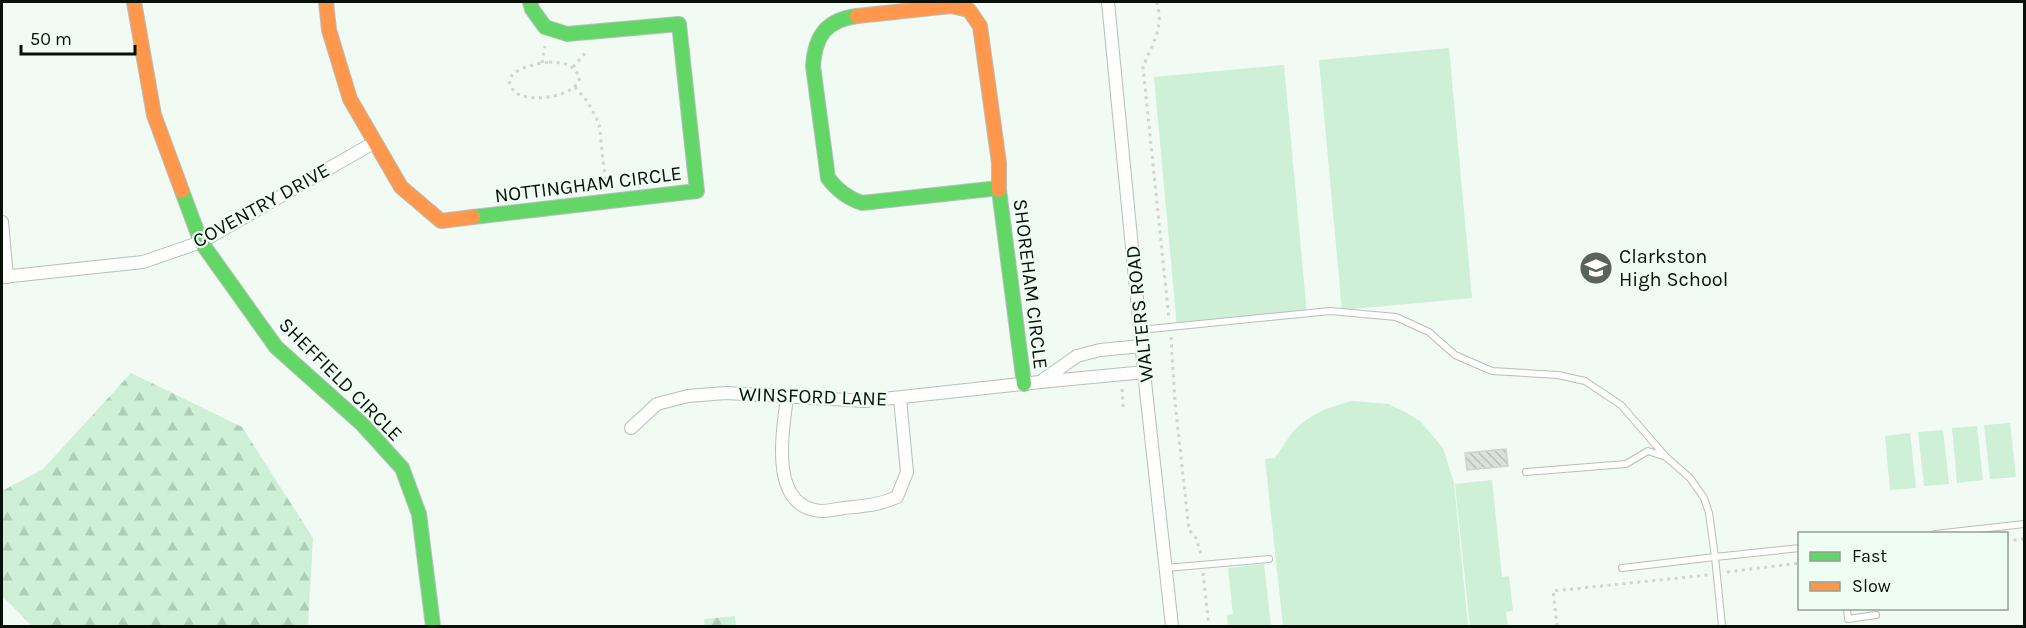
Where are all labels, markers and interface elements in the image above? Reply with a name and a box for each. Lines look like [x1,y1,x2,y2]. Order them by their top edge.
scale bar [21,18,135,56]
text: 50 m [30,28,72,50]
street label: COVENTRY DRIVE [189,158,334,253]
street label: NOTTINGHAM CIRCLE [493,162,683,207]
street label: SHOREHAM CIRCLE [1009,198,1052,371]
street label: WALTERS ROAD [1121,244,1158,383]
place label: Clarkston High School [1619,245,1728,291]
school or university icon: Clarkston High School [1578,250,1614,286]
street label: SHEFFIELD CIRCLE [274,313,407,446]
street label: WINSFORD LANE [738,382,888,411]
legend [1798,532,2008,610]
text: Fast [1852,545,1887,567]
text: Slow [1852,575,1891,597]

